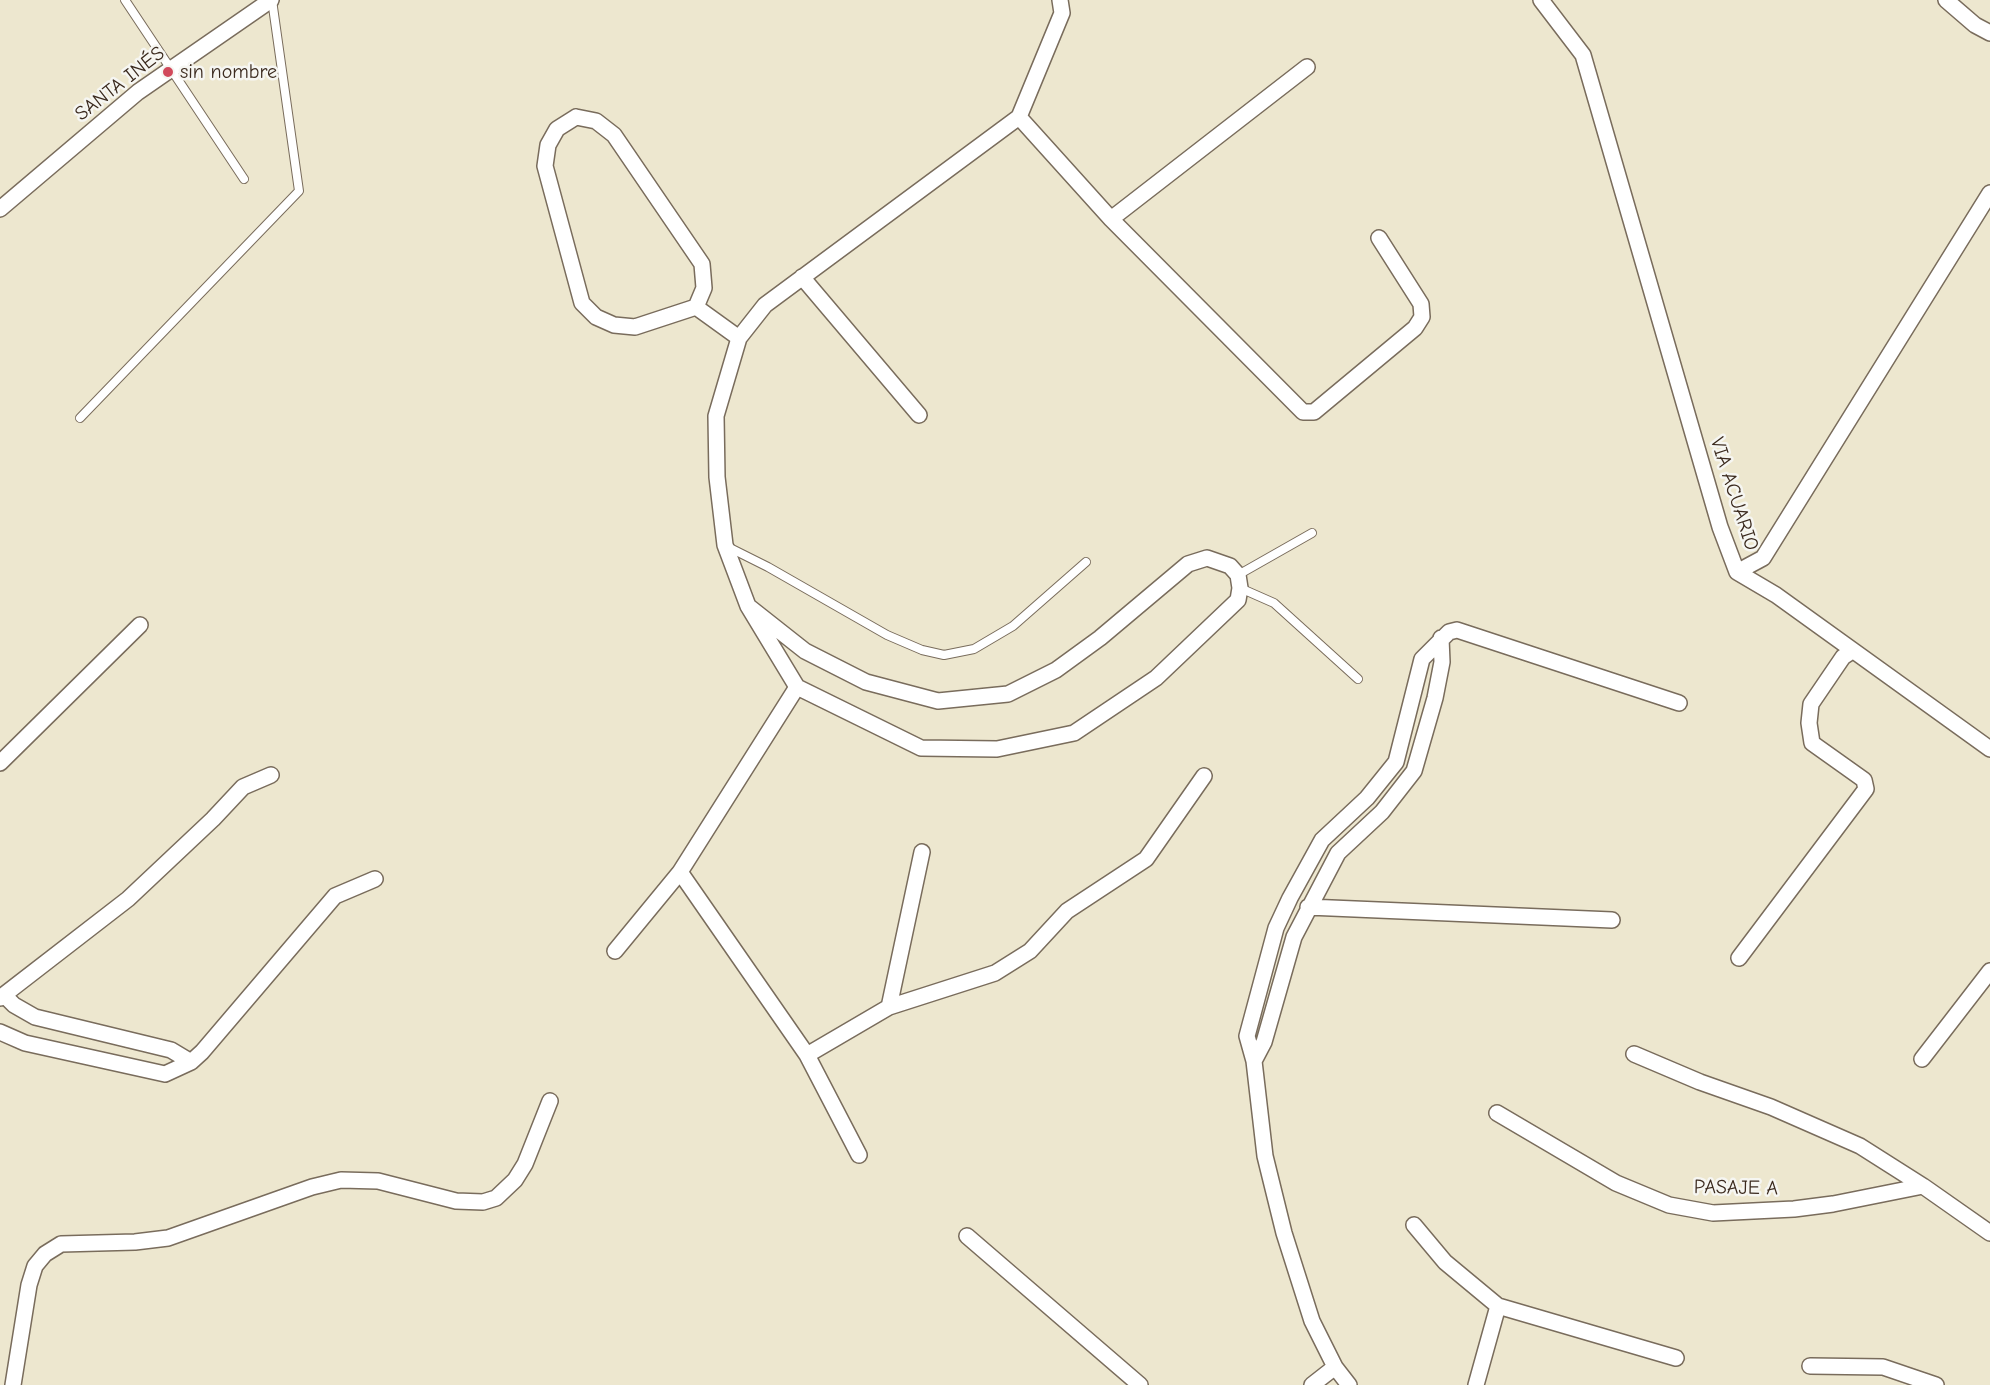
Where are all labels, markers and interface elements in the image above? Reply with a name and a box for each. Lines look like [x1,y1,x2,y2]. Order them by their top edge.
street label: SANTA INÉS [70,42,170,126]
place label: sin nombre [180,60,277,84]
marker: sin nombre [161,65,175,79]
street label: VIA ACUARIO [1704,434,1764,554]
street label: PASAJE A [1694,1175,1778,1201]

